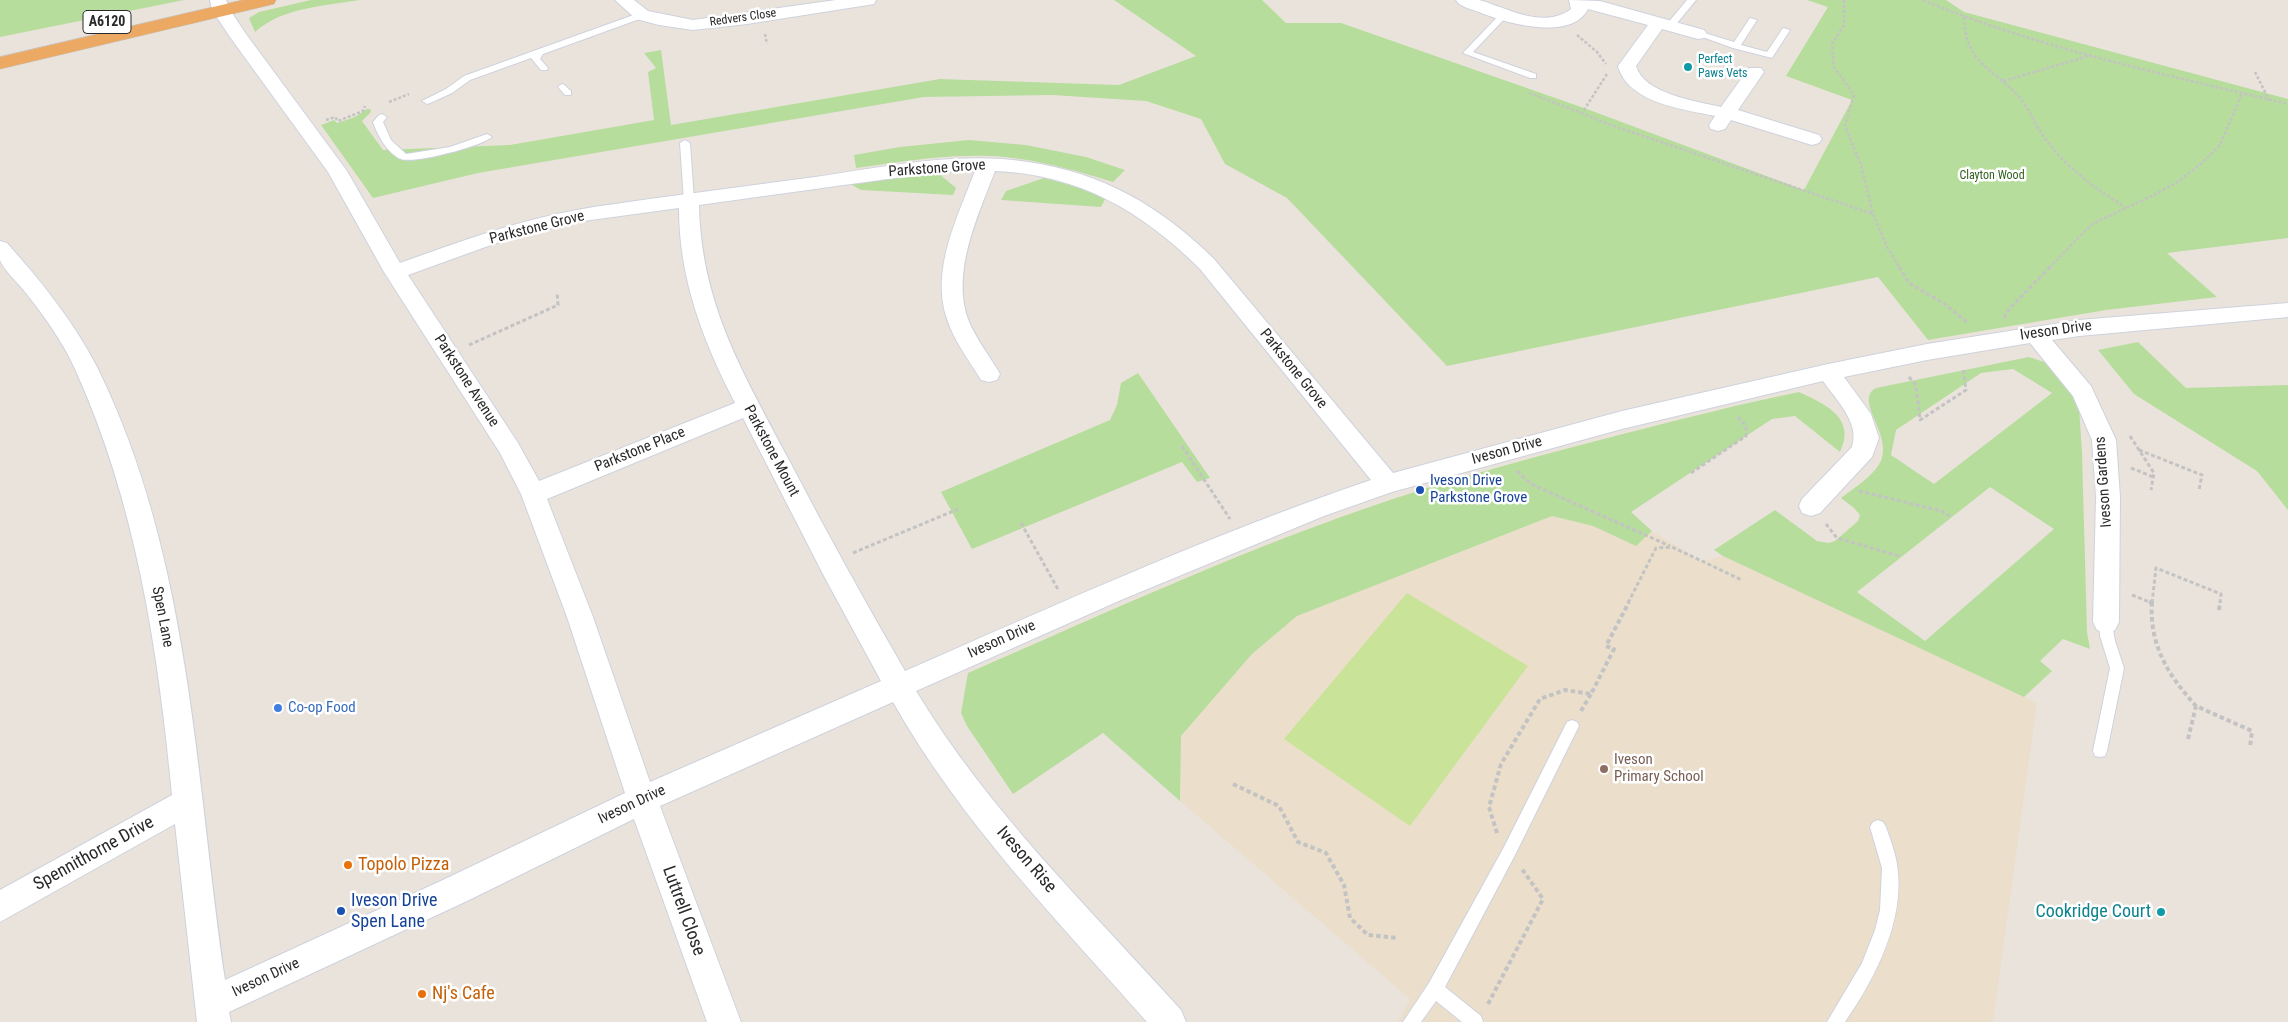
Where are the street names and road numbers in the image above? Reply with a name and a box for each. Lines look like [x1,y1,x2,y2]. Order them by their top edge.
street label: Redvers Close [709,6,777,30]
road number: A6120 [83,11,131,34]
street label: Parkstone Grove [888,157,986,181]
street label: Parkstone Grove [488,208,586,248]
street label: Iveson Drive [2019,317,2093,345]
street label: Parkstone Grove [1255,326,1331,412]
street label: Parkstone Avenue [429,332,503,430]
street label: Parkstone Mount [739,402,803,500]
street label: Parkstone Place [592,424,688,476]
street label: Iveson Drive [1470,433,1544,469]
street label: Iveson Gardens [2092,436,2116,528]
street label: Spen Lane [147,585,177,649]
street label: Iveson Drive [965,617,1039,663]
street label: Iveson Drive [596,782,668,828]
street label: Spennithorne Drive [30,812,158,896]
street label: Iveson Rise [991,822,1061,898]
street label: Luttrell Close [657,863,709,959]
street label: Iveson Drive [230,955,302,1001]

